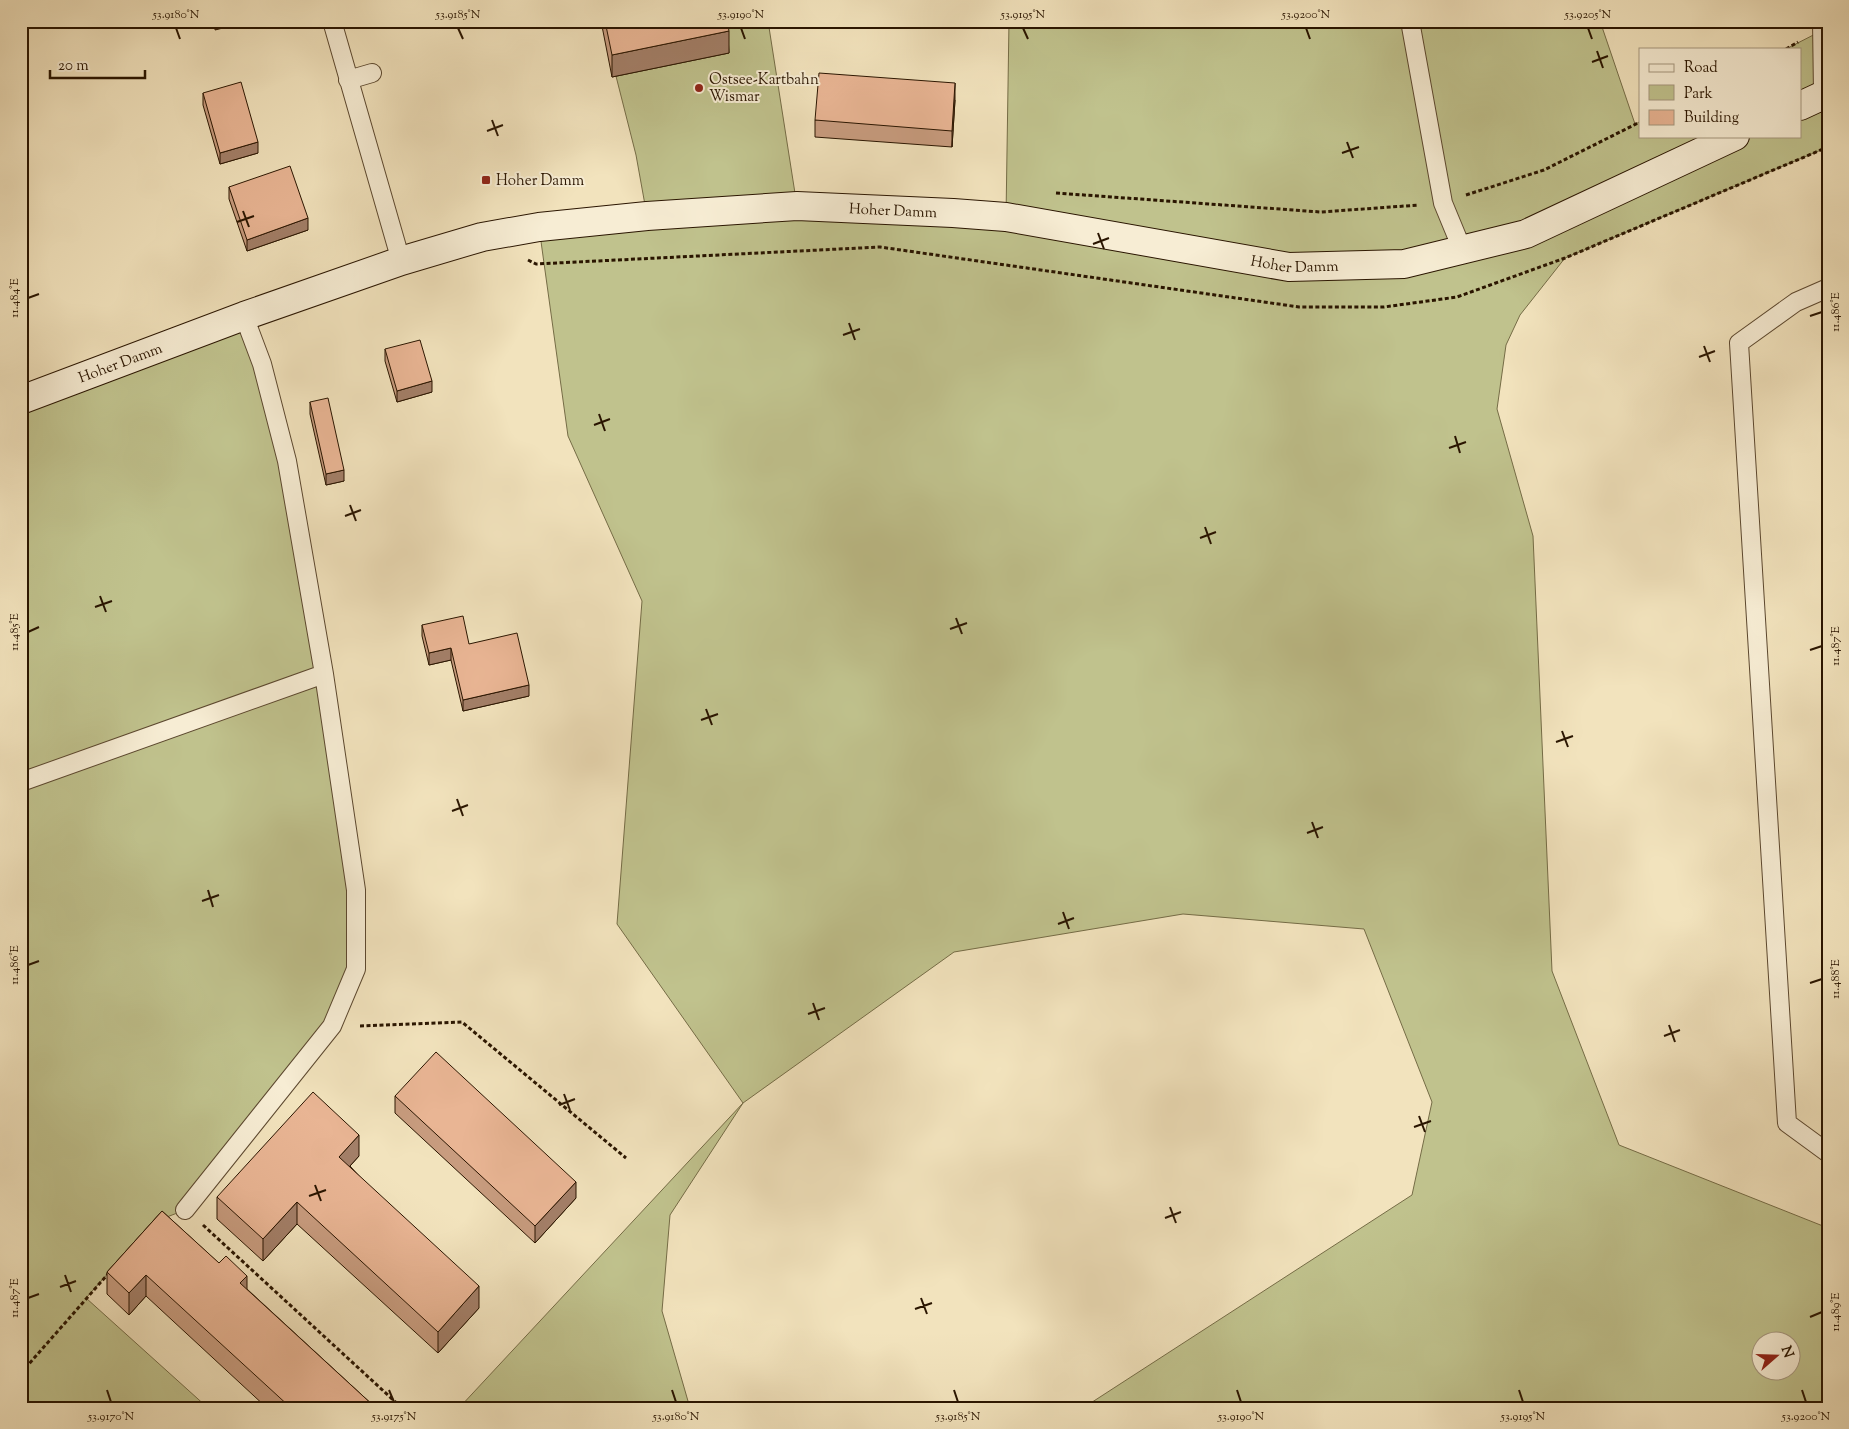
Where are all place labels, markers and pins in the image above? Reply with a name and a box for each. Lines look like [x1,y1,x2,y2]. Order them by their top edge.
place label: Ostsee-Kartbahn Wismar [709,70,819,108]
marker: Ostsee-Kartbahn Wismar [693,82,705,94]
place label: Hoher Damm [496,171,585,192]
marker: Hoher Damm [480,174,492,186]

